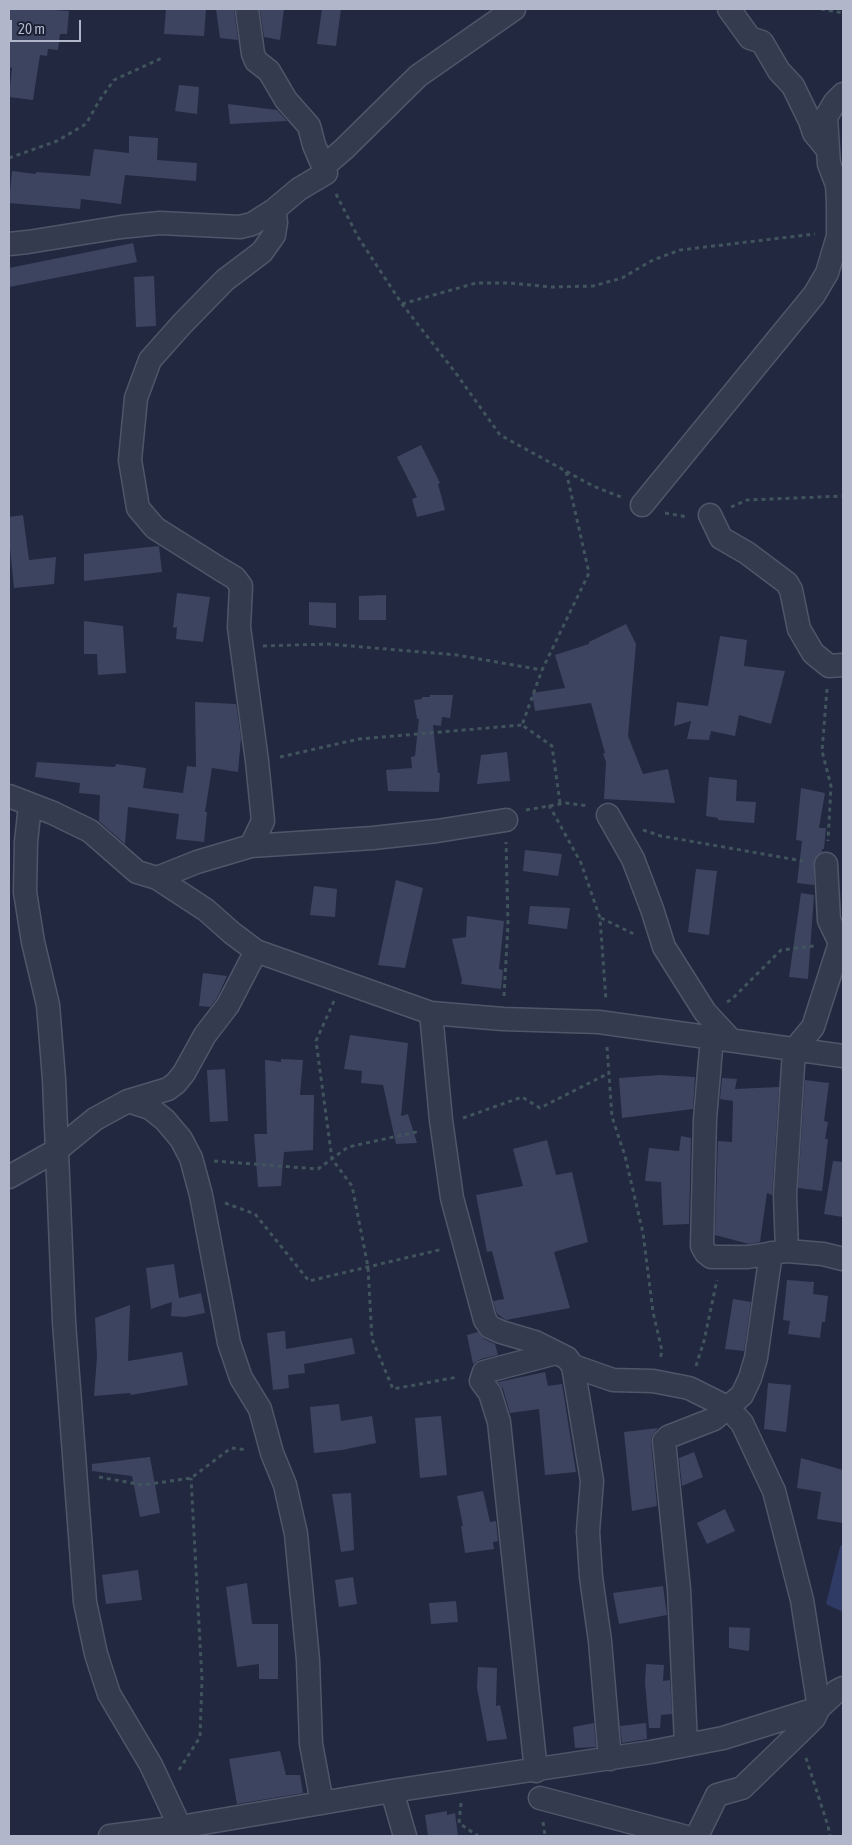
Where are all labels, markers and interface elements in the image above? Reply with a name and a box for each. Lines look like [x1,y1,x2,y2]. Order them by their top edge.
scale bar [12,10,84,42]
text: 20 m [18,20,45,37]

